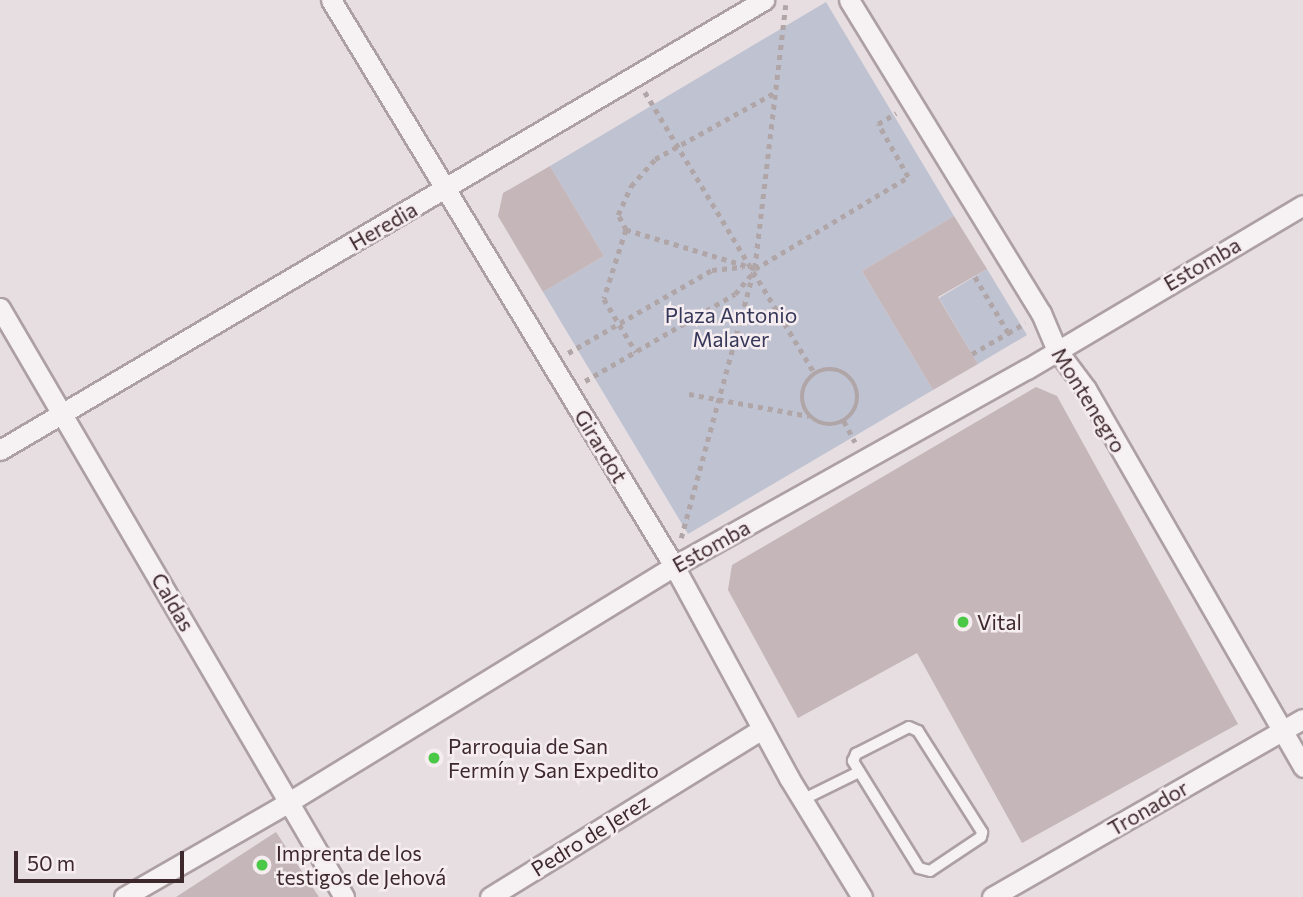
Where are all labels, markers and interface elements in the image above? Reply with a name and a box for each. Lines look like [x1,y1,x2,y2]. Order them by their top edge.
street label: Heredia [344,196,422,256]
street label: Estomba [1159,232,1245,296]
park label: Plaza Antonio Malaver [665,302,797,352]
street label: Montenegro [1047,343,1131,457]
street label: Girardot [569,405,633,487]
street label: Estomba [668,514,754,578]
street label: Caldas [146,568,200,636]
place label: Vital [977,609,1022,635]
marker: Vital [955,614,971,630]
place label: Parroquia de San Fermín y San Expedito [448,733,659,783]
marker: Parroquia de San Fermín y San Expedito [426,750,442,766]
street label: Tronador [1103,775,1193,841]
street label: Pedro de Jerez [526,789,654,881]
scale bar [18,838,187,882]
place label: Imprenta de los testigos de Jehová [276,840,446,890]
text: 50 m [27,850,75,875]
marker: Imprenta de los testigos de Jehová [254,857,270,873]

